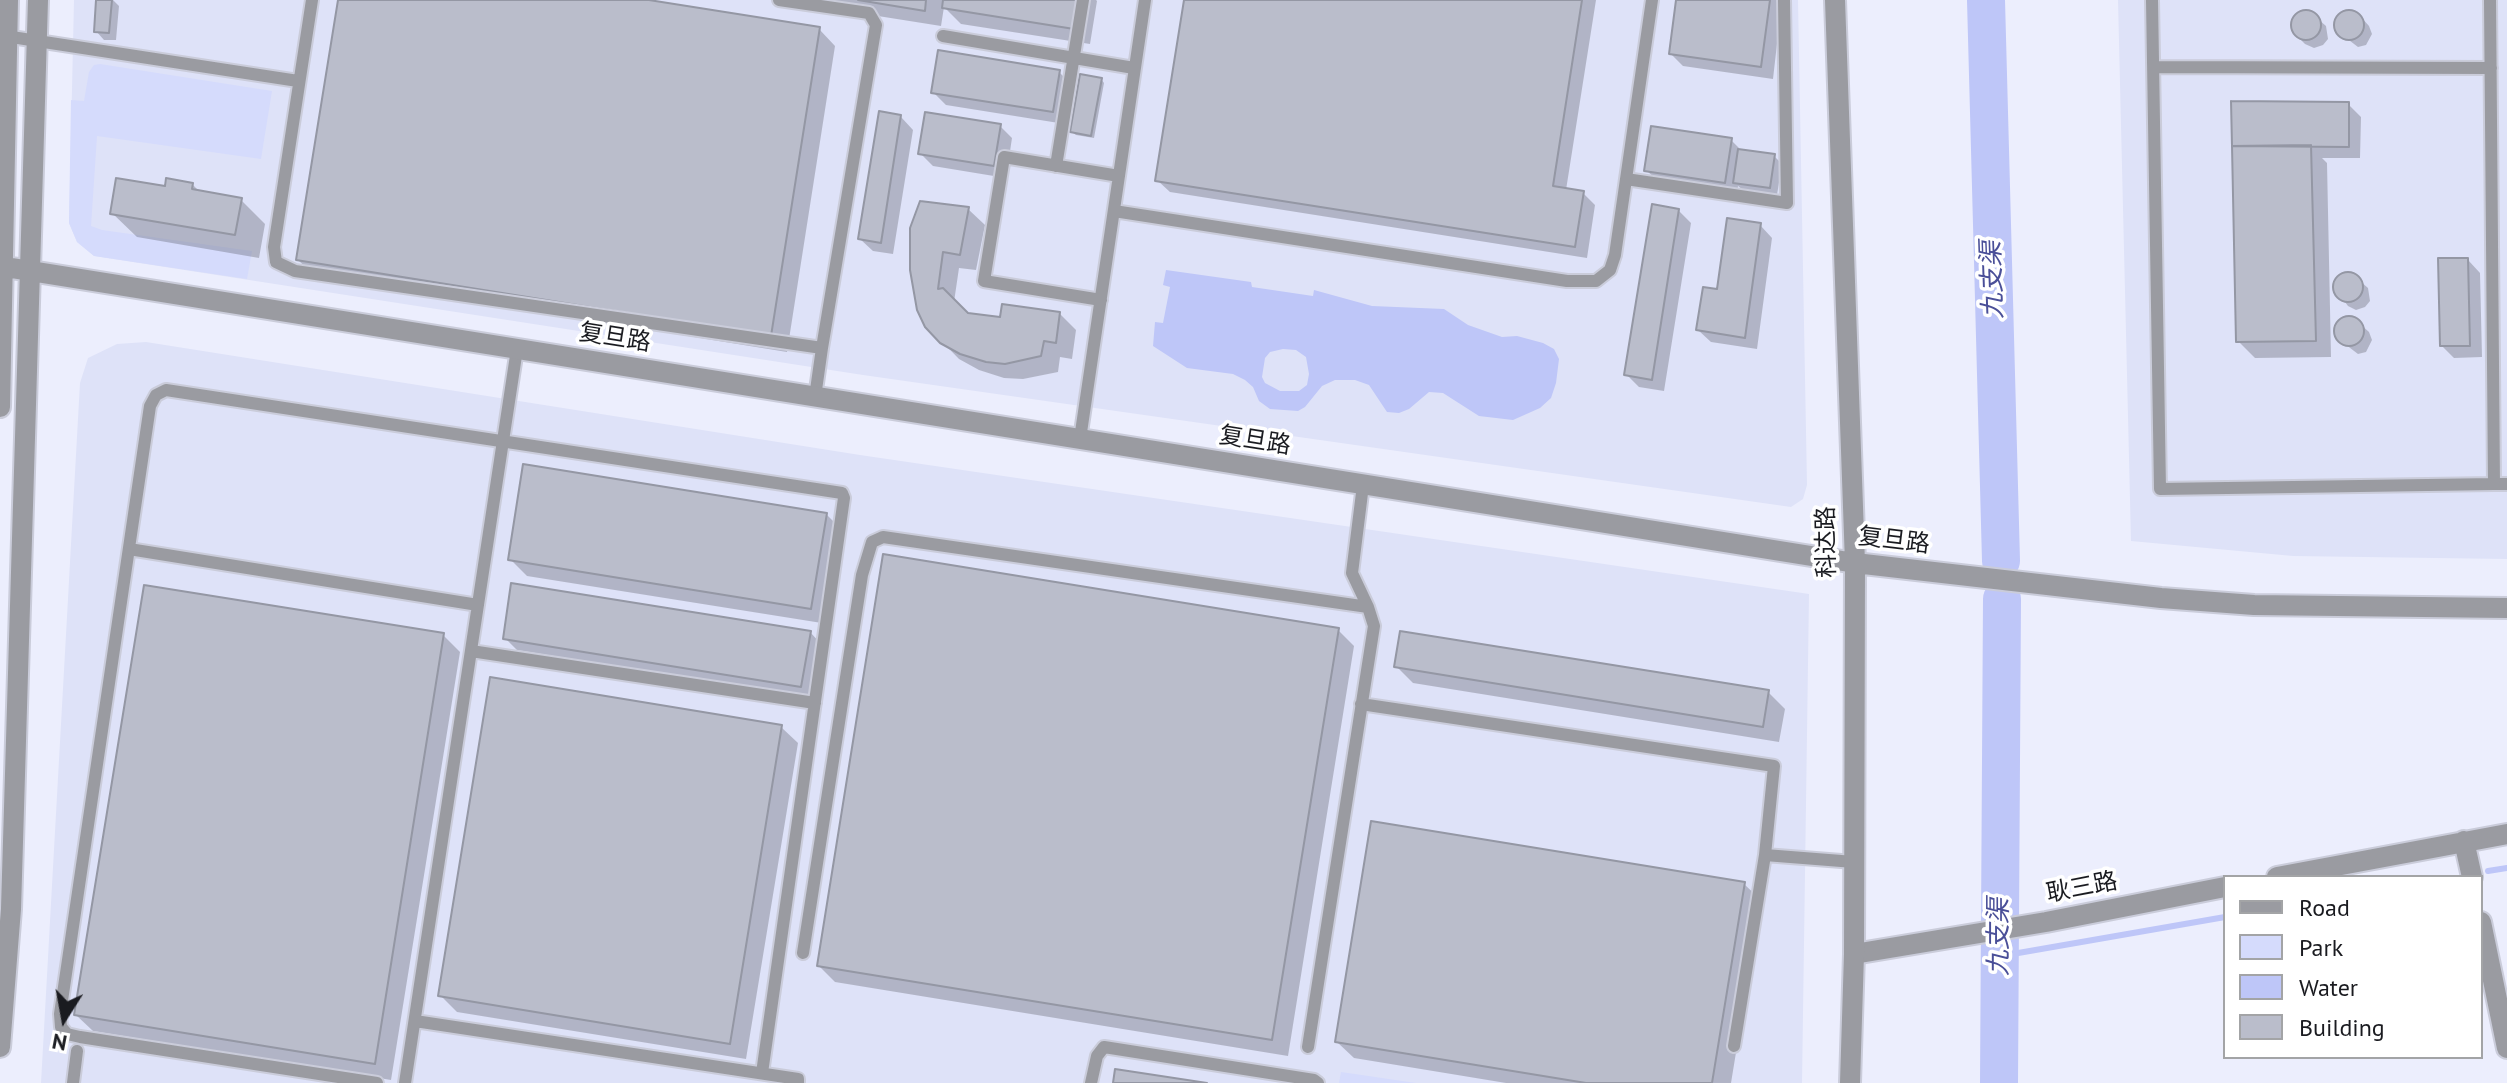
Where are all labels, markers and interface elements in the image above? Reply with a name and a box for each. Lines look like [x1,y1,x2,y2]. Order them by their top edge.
water label: 九支渠 [1976,240,2010,320]
street label: 复旦路 [577,318,653,358]
street label: 复旦路 [1217,421,1293,461]
street label: 科达路 [1812,506,1842,578]
street label: 复旦路 [1857,522,1931,560]
street label: 耿三路 [2044,867,2120,909]
legend [2223,875,2483,1059]
text: Road [2299,892,2350,923]
water label: 九支渠 [1984,898,2016,976]
text: Park [2299,932,2343,963]
text: Water [2299,972,2358,1003]
north arrow [24,979,104,1059]
text: Building [2299,1012,2385,1043]
text: N [50,1027,69,1058]

